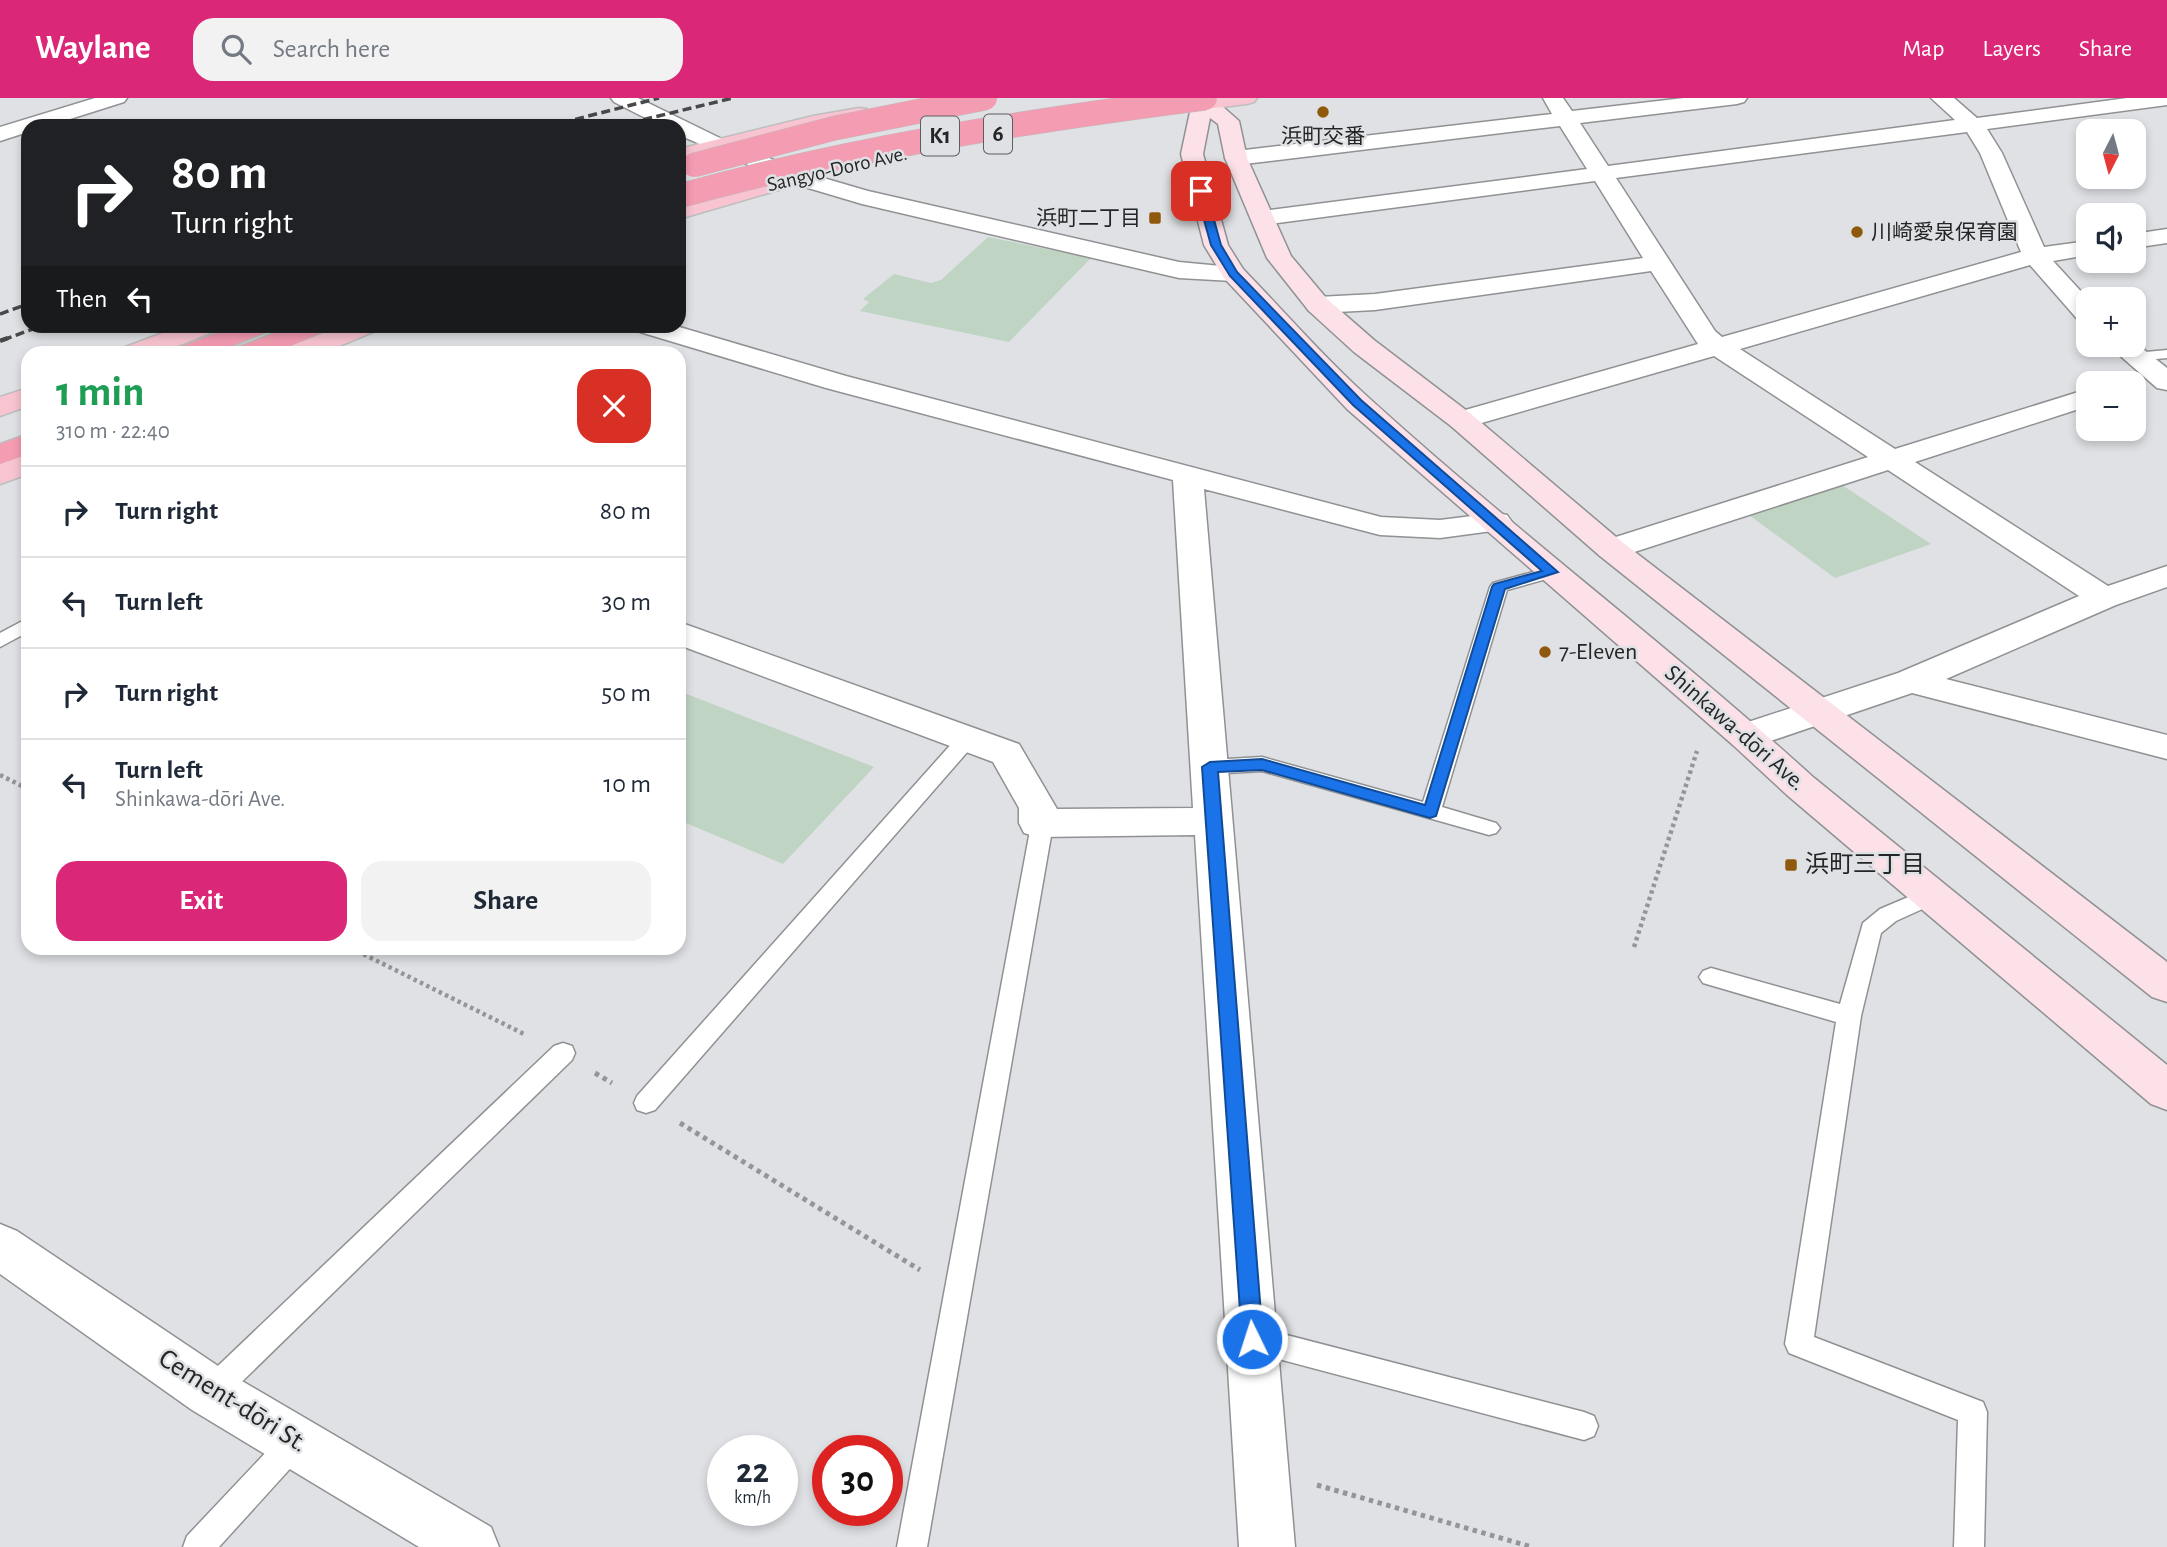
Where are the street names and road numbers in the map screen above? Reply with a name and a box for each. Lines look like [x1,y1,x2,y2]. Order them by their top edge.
road number: 6 [984,115,1012,154]
road number: K1 [921,117,959,156]
street label: Sangyo-Doro Ave. [765,143,909,195]
street label: Shinkawa-dōri Ave. [1660,661,1810,795]
street label: Cement-dōri St. [154,1344,312,1458]

